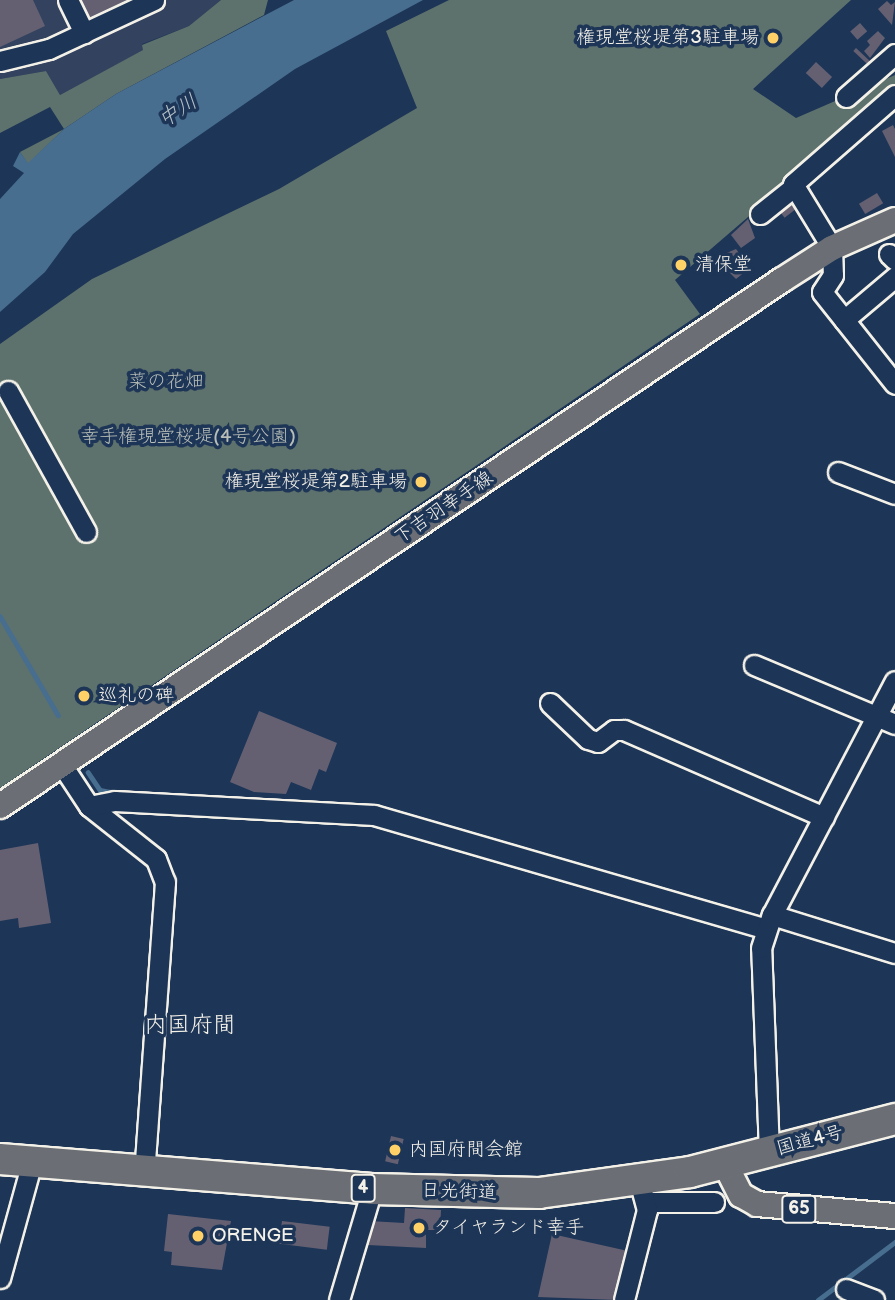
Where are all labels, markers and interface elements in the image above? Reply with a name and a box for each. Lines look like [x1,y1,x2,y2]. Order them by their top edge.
place label: 権現堂桜堤第3駐車場 [576,27,759,49]
marker: 権現堂桜堤第3駐車場 [765,30,781,46]
water label: 中川 [154,89,202,133]
place label: 清保堂 [695,254,752,276]
marker: 清保堂 [673,257,689,273]
park label: 菜の花畑 [128,371,204,393]
park label: 幸手権現堂桜堤(4号公園) [80,426,296,448]
street label: 下吉羽幸手線 [390,467,498,549]
place label: 権現堂桜堤第2駐車場 [225,471,407,493]
marker: 権現堂桜堤第2駐車場 [413,474,429,490]
place label: 巡礼の碑 [98,685,174,707]
marker: 巡礼の碑 [76,688,92,704]
district label: 内国府間 [144,1011,236,1039]
street label: 国道4号 [774,1121,846,1161]
place label: 内国府間会館 [409,1139,523,1161]
marker: 内国府間会館 [387,1142,403,1158]
road number: 4 [349,1174,377,1203]
street label: 日光街道 [421,1179,497,1205]
road number: 65 [780,1194,818,1224]
place label: タイヤランド幸手 [433,1217,585,1239]
marker: タイヤランド幸手 [411,1220,427,1236]
place label: ORENGE [212,1225,294,1247]
marker: ORENGE [190,1228,206,1244]

